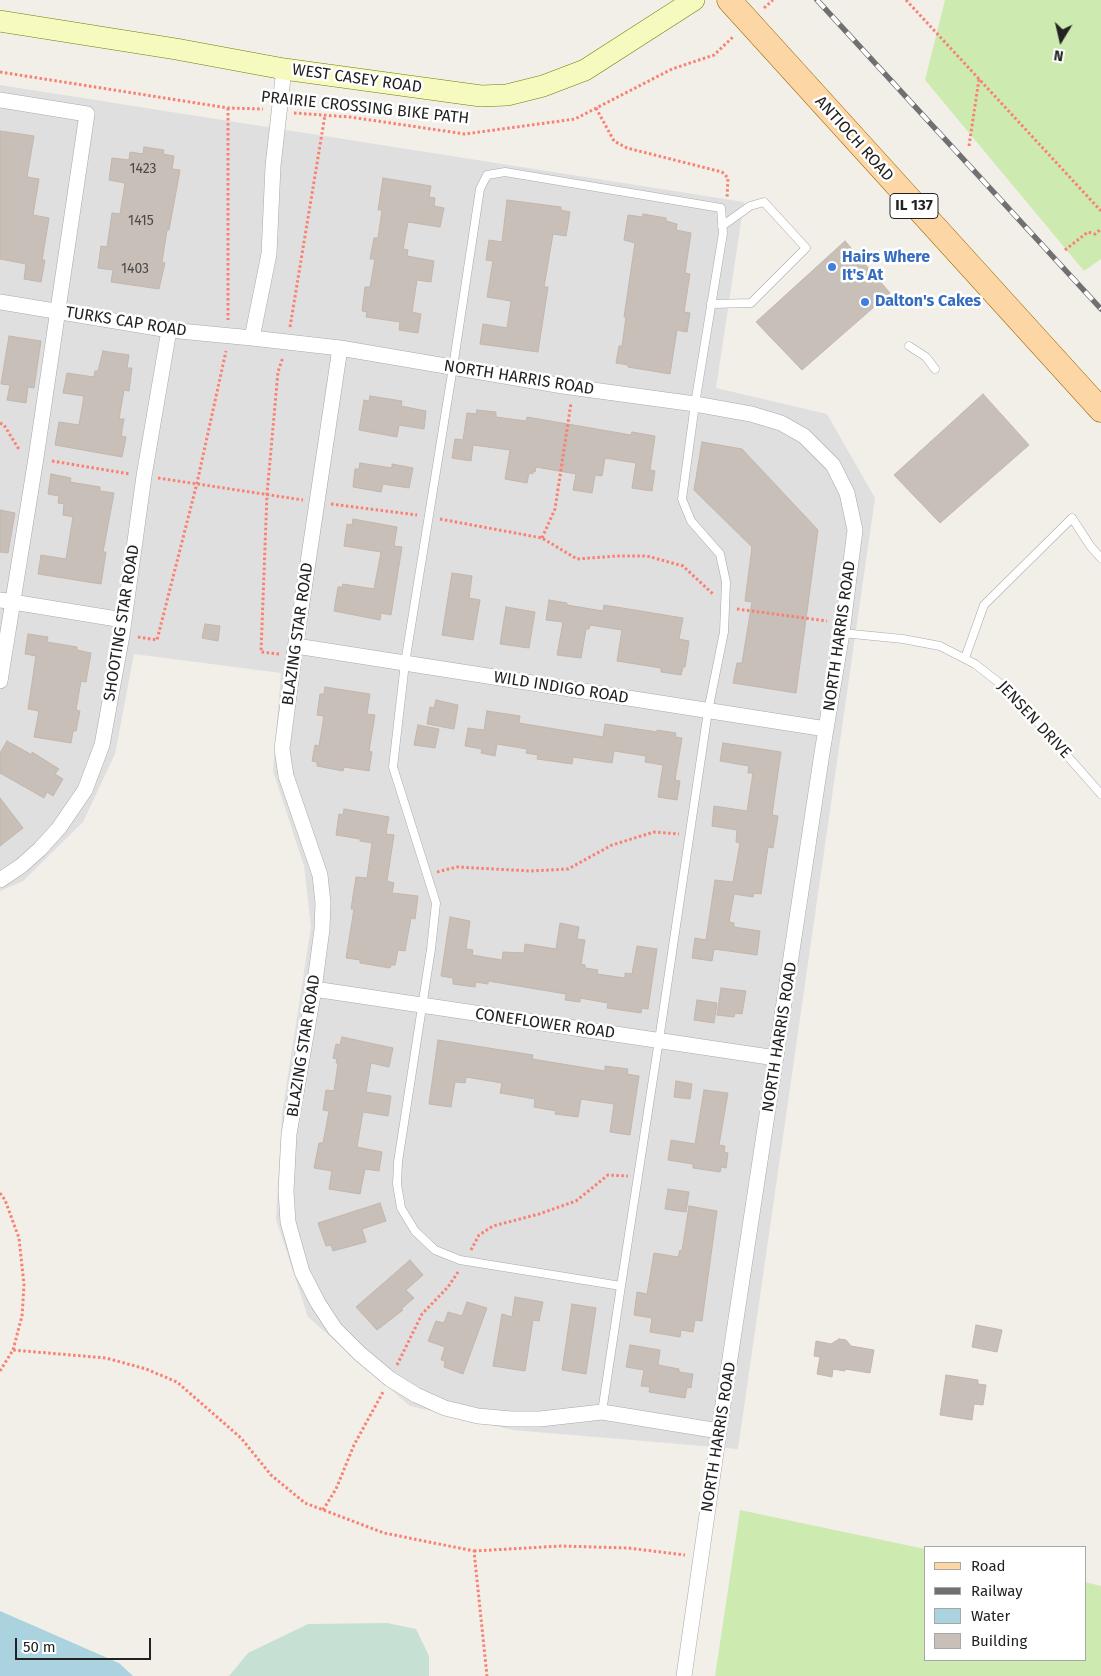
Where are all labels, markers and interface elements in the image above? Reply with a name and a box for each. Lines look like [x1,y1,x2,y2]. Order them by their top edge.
north arrow [1036,15,1086,65]
text: N [1053,46,1065,64]
street label: WEST CASEY ROAD [291,60,423,98]
street label: PRAIRIE CROSSING BIKE PATH [260,88,470,128]
street label: ANTIOCH ROAD [811,92,897,186]
house number: 1423 [129,161,157,177]
road number: IL 137 [890,194,938,218]
house number: 1415 [128,213,154,229]
place label: Hairs Where It's At [842,248,930,286]
house number: 1403 [121,261,149,277]
marker: Hairs Where It's At [826,261,838,273]
place label: Dalton's Cakes [875,292,981,312]
marker: Dalton's Cakes [859,296,871,308]
street label: TURKS CAP ROAD [64,303,188,341]
street label: NORTH HARRIS ROAD [443,357,595,399]
street label: SHOOTING STAR ROAD [100,543,144,703]
street label: NORTH HARRIS ROAD [820,560,860,712]
street label: BLAZING STAR ROAD [278,561,318,707]
street label: WILD INDIGO ROAD [492,668,630,708]
street label: JENSEN DRIVE [993,677,1075,763]
street label: NORTH HARRIS ROAD [759,961,801,1113]
street label: BLAZING STAR ROAD [283,973,325,1119]
street label: CONEFLOWER ROAD [474,1005,616,1043]
street label: NORTH HARRIS ROAD [698,1361,740,1513]
legend [924,1546,1086,1661]
text: Road [971,1557,1006,1575]
text: Railway [971,1582,1023,1600]
text: Water [971,1607,1010,1625]
scale bar [18,1628,154,1660]
text: Building [971,1632,1027,1650]
text: 50 m [23,1638,56,1656]

